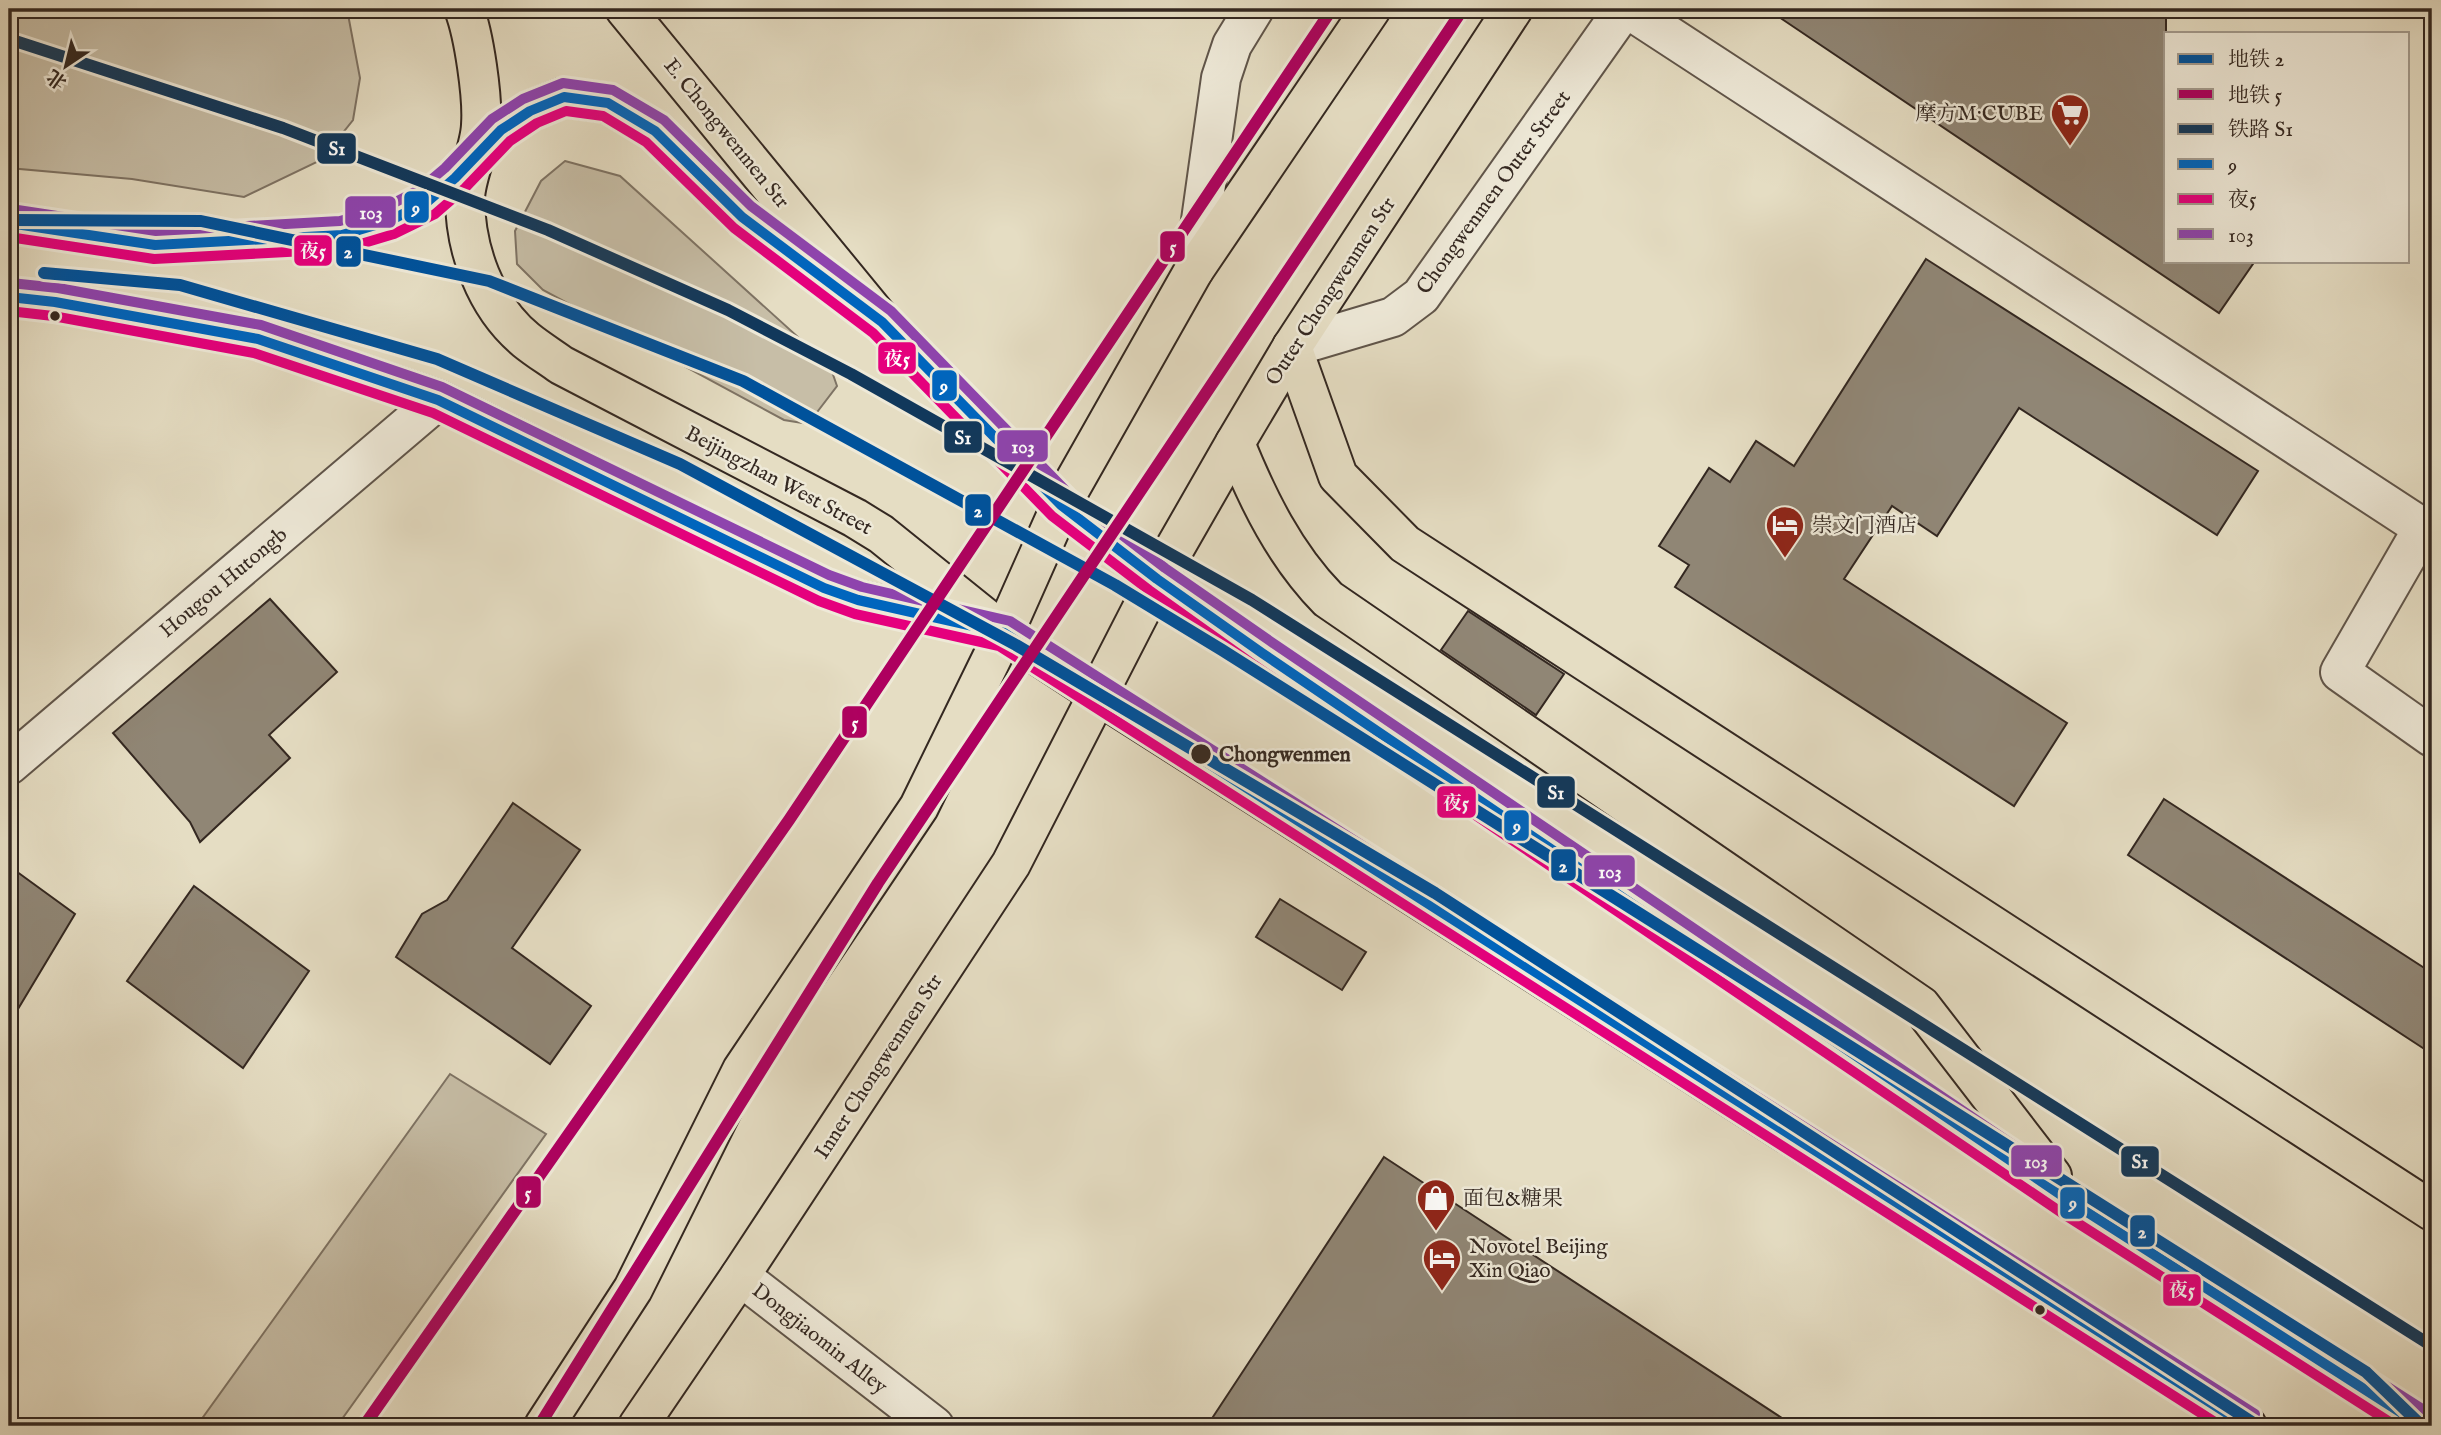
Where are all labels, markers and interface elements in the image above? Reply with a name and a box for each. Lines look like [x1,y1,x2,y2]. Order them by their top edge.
north arrow [32,32,102,102]
legend [2164,32,2410,262]
text: 地铁 2 [2228,47,2285,74]
street label: E. Chongwenmen Str [657,53,795,215]
text: 北 [43,63,72,94]
text: 地铁 5 [2228,83,2283,110]
street label: Chongwenmen Outer Street [1411,85,1577,300]
supermarket icon: 摩方M·CUBE [2049,92,2091,147]
place label: 摩方M·CUBE [1915,101,2043,128]
text: 铁路 S1 [2228,117,2293,144]
line badge: S1 [316,132,357,165]
text: S1 [329,138,345,162]
text: 9 [2227,153,2237,180]
text: 夜5 [2228,187,2257,214]
line badge: 9 [403,190,430,224]
street label: Outer Chongwenmen Str [1260,192,1402,391]
line badge: 103 [344,195,397,229]
text: 9 [411,197,420,221]
text: 103 [359,202,383,226]
text: 103 [2228,223,2254,250]
line badge: 5 [1159,230,1186,263]
line badge: 夜5 [293,234,333,267]
line badge: 2 [335,235,362,268]
text: 5 [1170,236,1177,260]
text: 夜5 [300,240,326,264]
text: 2 [344,241,353,265]
unlabelled marker [48,309,62,323]
line badge: 夜5 [877,341,917,375]
text: 夜5 [884,348,910,372]
line badge: 9 [931,369,958,402]
text: 9 [939,375,948,399]
line badge: S1 [943,420,983,454]
street label: Beijingzhan West Street [680,421,876,542]
text: S1 [955,427,971,451]
line badge: 103 [996,429,1049,463]
text: 103 [1011,436,1035,460]
line badge: 2 [964,493,992,527]
text: 2 [974,500,983,524]
hotel icon: 崇文门酒店 [1764,504,1806,559]
place label: 崇文门酒店 [1812,513,1917,540]
street label: Hougou Hutongb [154,522,293,644]
line badge: 5 [841,705,868,739]
text: 5 [852,712,859,736]
marker: Chongwenmen [1189,742,1213,766]
place label: Chongwenmen [1219,742,1351,769]
line badge: S1 [1536,775,1576,809]
text: S1 [1548,782,1564,806]
line badge: 夜5 [1436,785,1477,819]
text: 夜5 [1443,792,1469,816]
line badge: 9 [1503,809,1530,842]
text: 9 [1512,815,1521,839]
line badge: 2 [1550,848,1577,882]
line badge: 103 [1583,854,1636,888]
text: 2 [1559,855,1568,879]
text: 103 [1598,861,1622,885]
street label: Inner Chongwenmen Str [809,969,949,1164]
line badge: 103 [2010,1144,2063,1178]
line badge: S1 [2120,1145,2160,1178]
text: 103 [2024,1151,2048,1175]
text: S1 [2132,1151,2148,1175]
line badge: 5 [515,1175,542,1209]
shop icon: 面包&糖果 [1415,1177,1457,1232]
text: 5 [525,1182,532,1206]
place label: 面包&糖果 [1463,1186,1563,1213]
line badge: 9 [2059,1186,2086,1220]
text: 9 [2068,1192,2077,1216]
line badge: 2 [2129,1214,2156,1248]
text: 2 [2138,1221,2147,1245]
place label: Novotel Beijing Xin Qiao [1469,1234,1608,1285]
hotel icon: Novotel Beijing Xin Qiao [1421,1237,1463,1292]
line badge: 夜5 [2162,1273,2202,1307]
street label: Dongjiaomin Alley [746,1278,893,1401]
text: 夜5 [2169,1279,2195,1303]
unlabelled marker [2033,1303,2047,1317]

